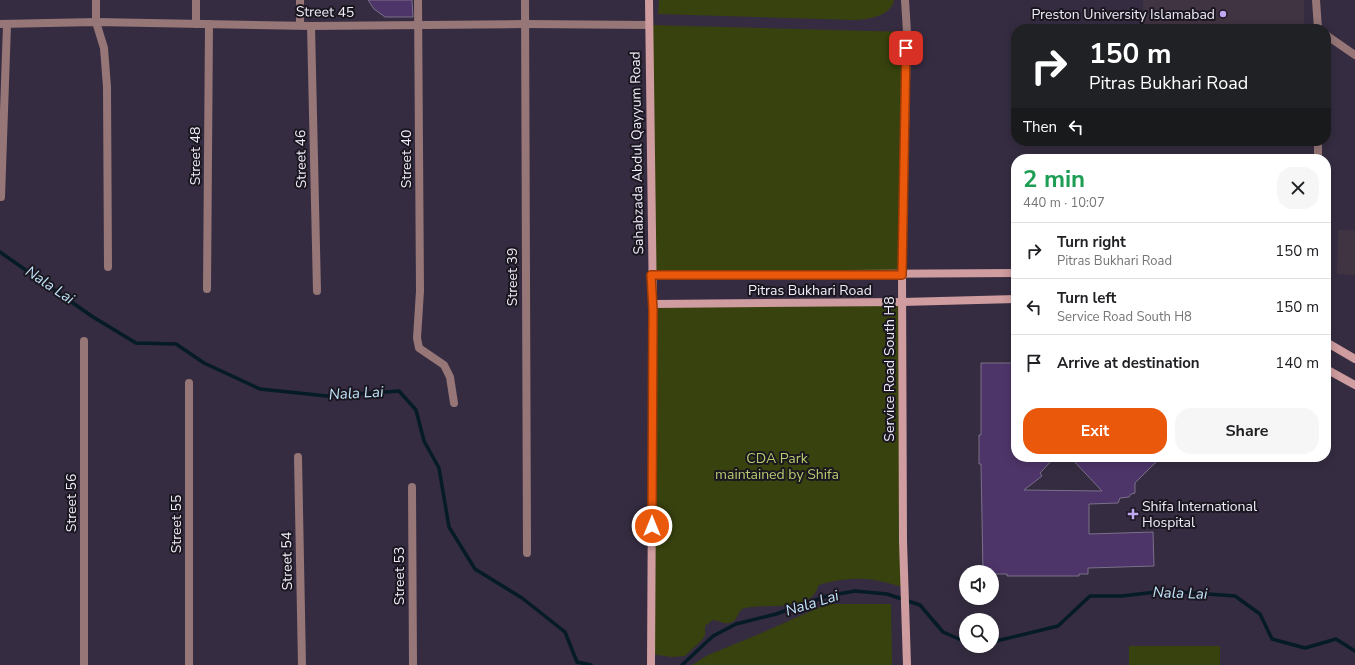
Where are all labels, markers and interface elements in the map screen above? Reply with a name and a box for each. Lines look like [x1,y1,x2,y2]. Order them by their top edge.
street label: Street 45 [296,2,354,22]
place label: Preston University Islamabad [1031,5,1215,24]
marker: Preston University Islamabad [1218,9,1228,19]
pin [889,31,923,65]
text: 150 m [1089,35,1172,73]
icon: arrive [895,37,917,59]
icon: right [1023,40,1075,92]
street label: Sahabzada Abdul Qayyum Road [626,51,648,255]
text: Pitras Bukhari Road [1089,71,1248,95]
icon: left [1065,116,1087,138]
text: Then [1023,117,1057,137]
street label: Street 48 [186,127,205,185]
street label: Street 46 [291,130,311,188]
street label: Street 40 [397,130,416,188]
text: 2 min [1023,163,1085,195]
button: close [1277,167,1319,209]
text: 440 m · 10:07 [1023,194,1105,212]
text: Turn right [1057,232,1126,252]
icon: right [1023,240,1045,262]
text: 150 m [1275,241,1319,261]
street label: Street 39 [503,248,522,306]
text: Pitras Bukhari Road [1057,252,1172,270]
water label: Nala Lai [22,261,79,309]
street label: Pitras Bukhari Road [748,281,872,300]
text: Turn left [1057,288,1116,308]
street label: Service Road South H8 [880,296,899,442]
icon: left [1023,296,1045,318]
text: 150 m [1275,297,1319,317]
text: Service Road South H8 [1057,308,1192,326]
icon: arrive [1023,352,1045,374]
text: Arrive at destination [1057,353,1200,373]
text: 140 m [1275,353,1319,373]
water label: Nala Lai [328,382,384,404]
button: Exit [1023,408,1167,454]
button: Share [1175,408,1319,454]
park label: CDA Park maintained by Shifa [715,449,839,484]
street label: Street 56 [62,474,81,532]
street label: Street 55 [167,495,186,553]
place label: Shifa International Hospital [1142,497,1258,532]
position arrow [631,505,673,547]
marker: Shifa International Hospital [1127,508,1139,520]
street label: Street 54 [277,532,297,590]
street label: Street 53 [390,547,409,605]
map controls [959,565,999,653]
button: sound [959,565,999,605]
water label: Nala Lai [1152,582,1208,604]
water label: Nala Lai [783,585,842,621]
button: search [959,613,999,653]

